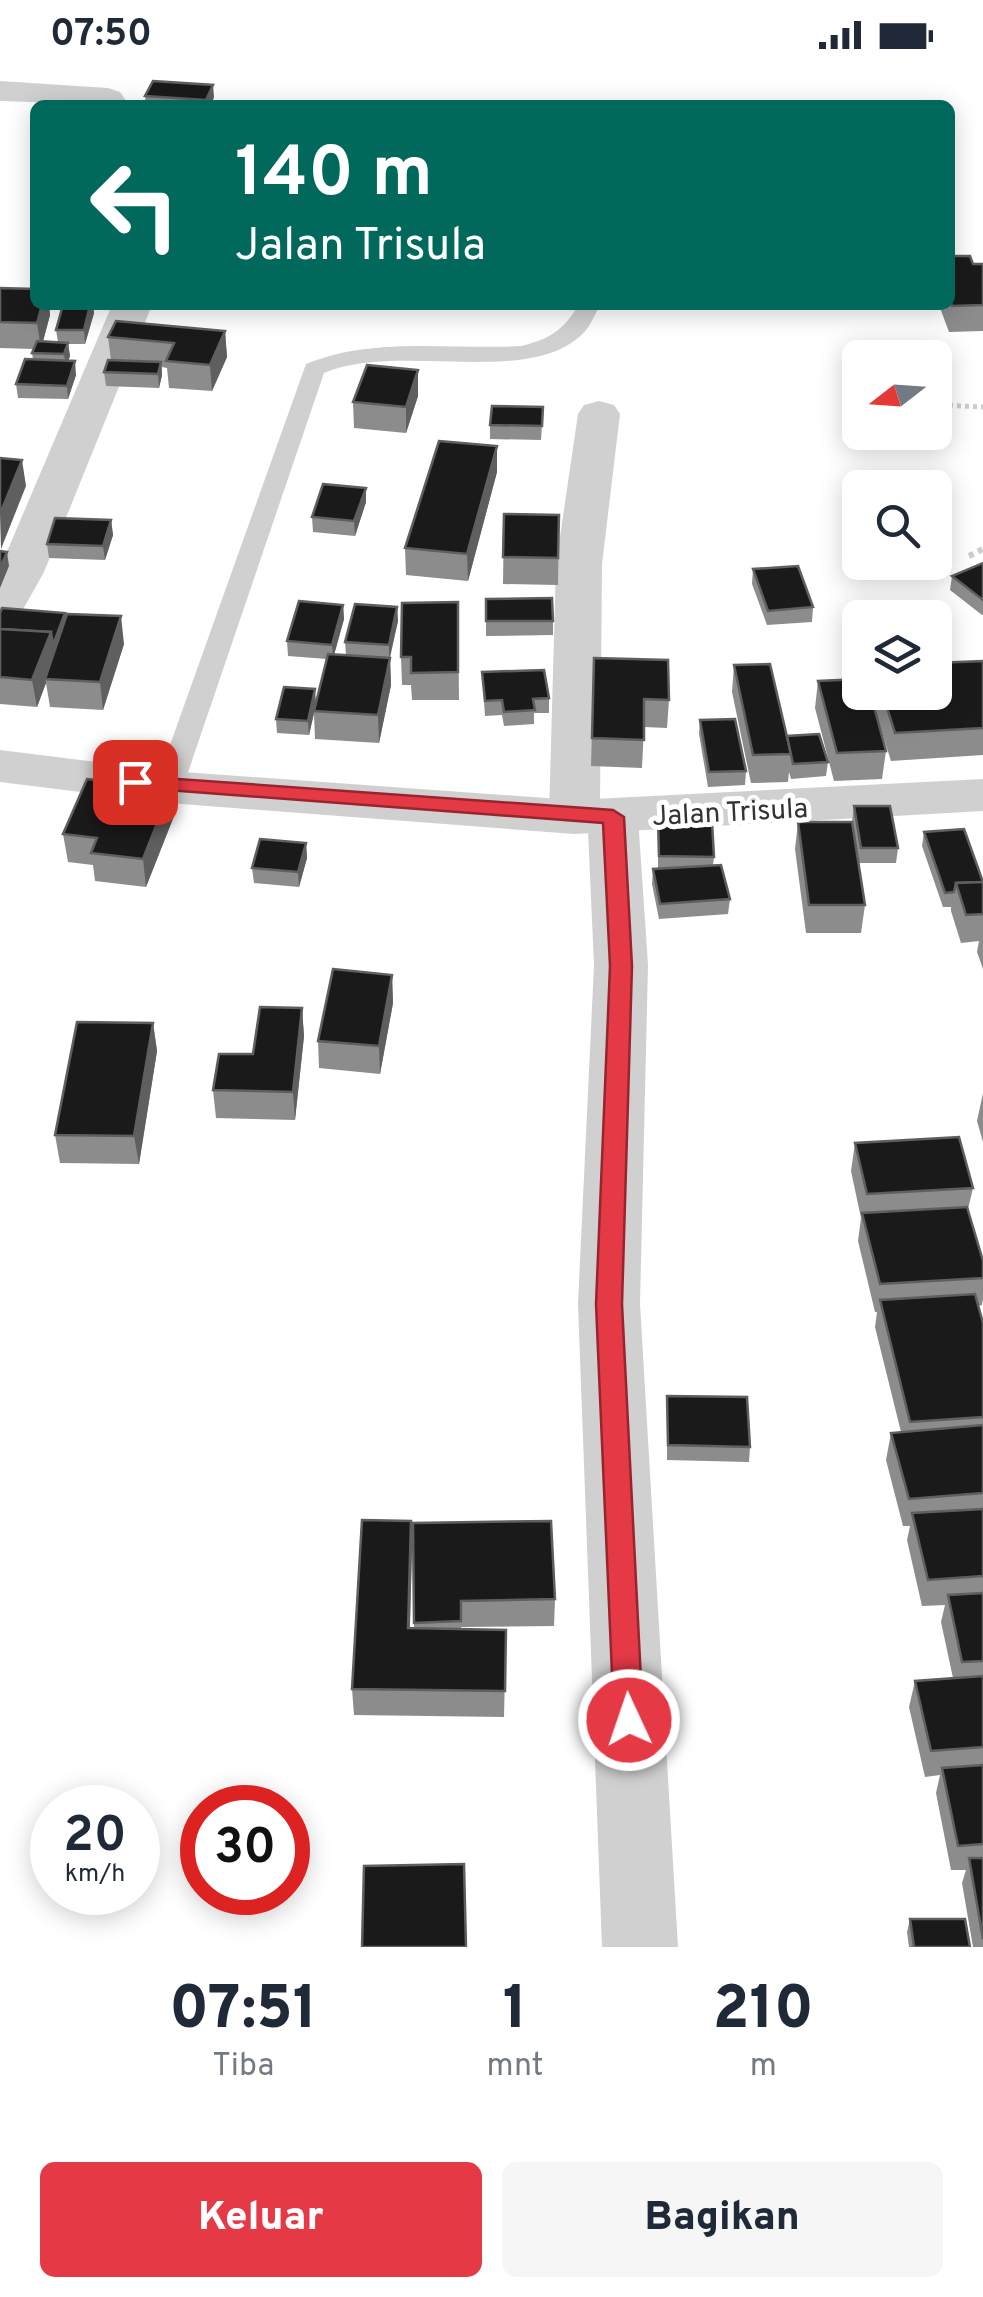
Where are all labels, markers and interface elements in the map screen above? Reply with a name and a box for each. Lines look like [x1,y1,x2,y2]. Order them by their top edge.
text: 07:50 [50,11,152,60]
text: 140 m [235,132,433,221]
icon: left [70,140,200,270]
text: Jalan Trisula [235,219,486,276]
north arrow [842,340,952,450]
map controls [842,340,952,710]
button: search [842,470,952,580]
button: layers [842,600,952,710]
pin [93,740,178,825]
icon: arrive [108,755,163,810]
street label: Jalan Trisula [651,792,809,836]
position arrow [577,1668,681,1772]
speed limit sign: 30 [180,1785,310,1915]
text: 20 [63,1806,127,1869]
text: km/h [65,1859,125,1891]
text: 07:51 [169,1974,317,2050]
text: 1 [503,1974,527,2050]
text: 210 [713,1974,814,2050]
text: Tiba [212,2047,274,2087]
text: mnt [487,2047,544,2087]
text: m [750,2047,777,2087]
button: Keluar [40,2162,482,2277]
button: Bagikan [502,2162,943,2277]

